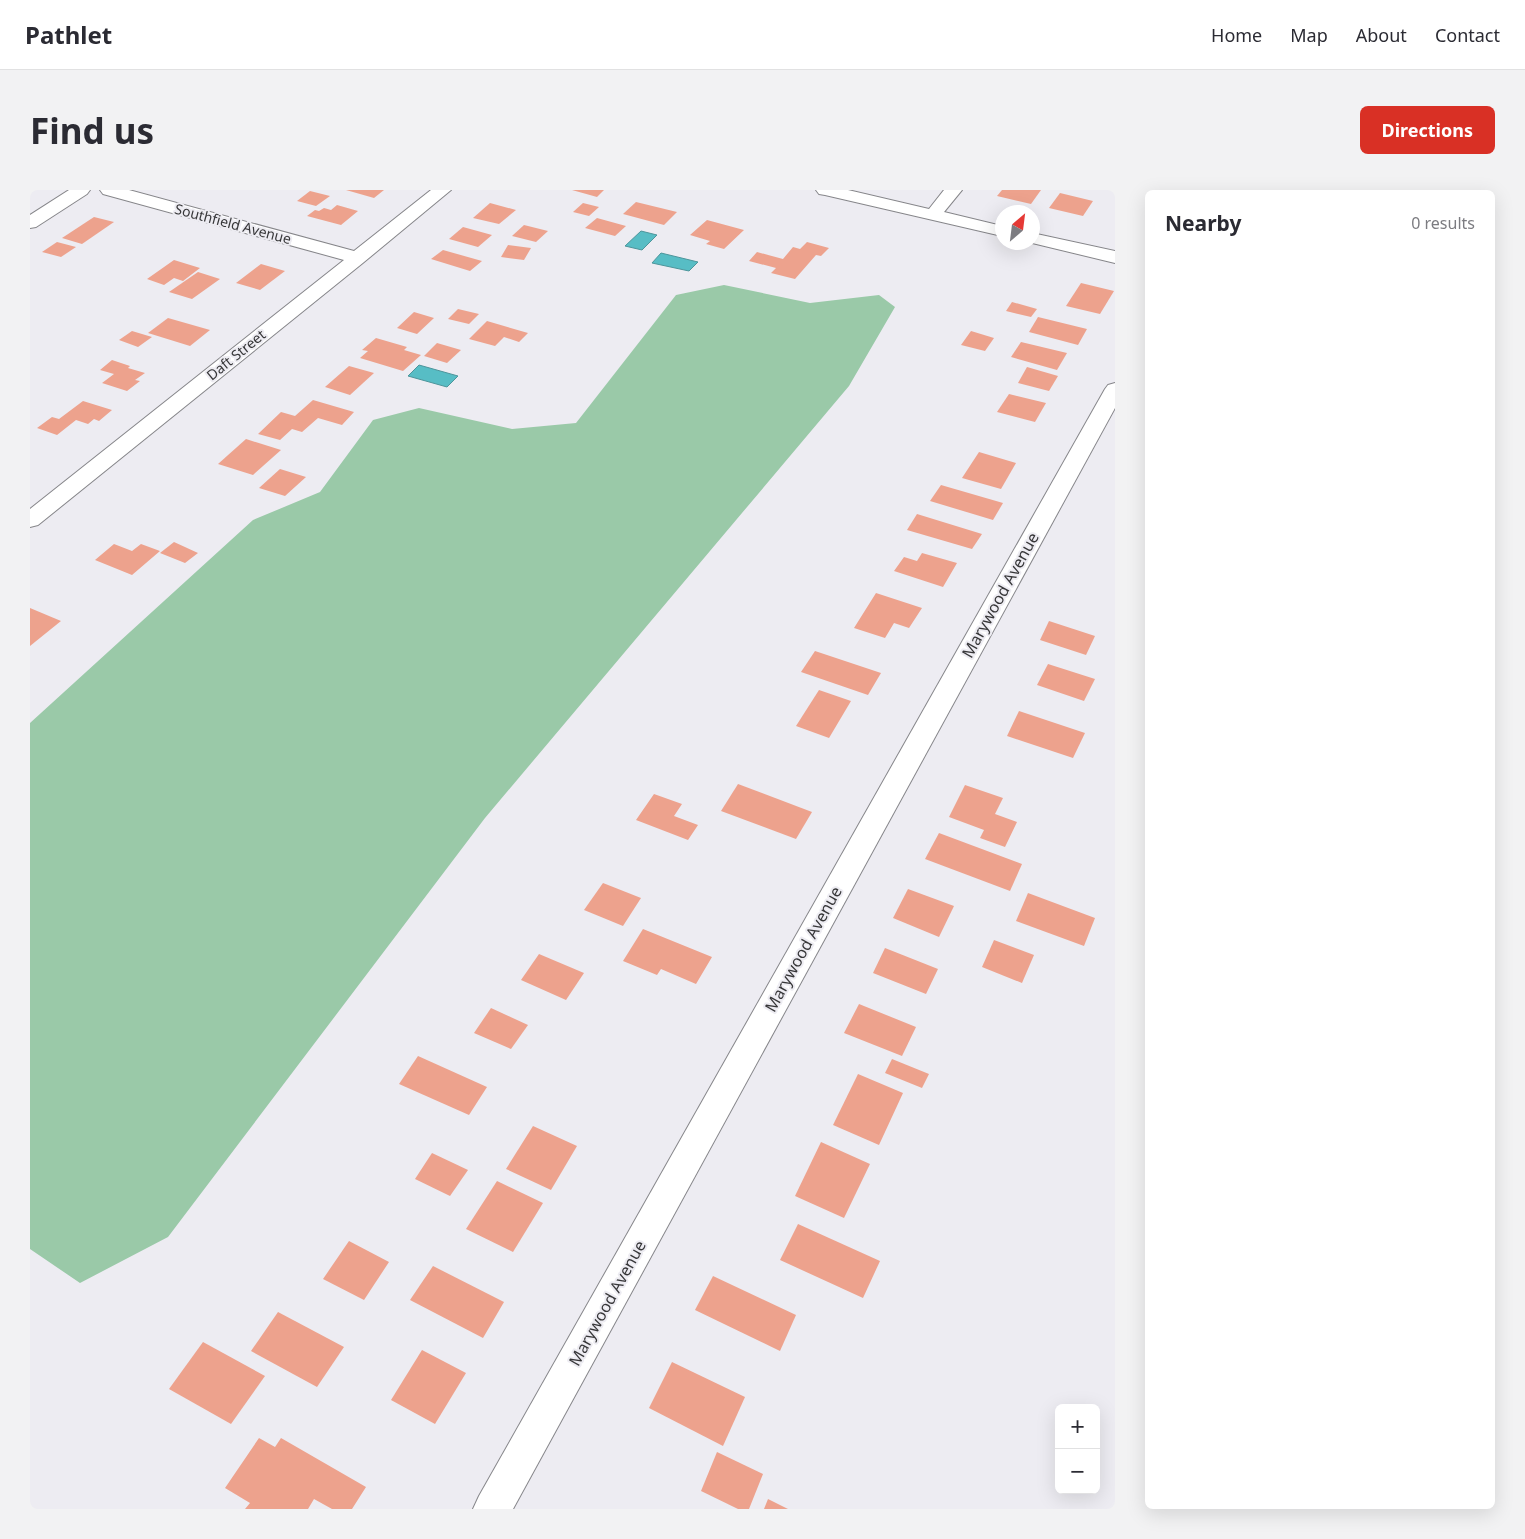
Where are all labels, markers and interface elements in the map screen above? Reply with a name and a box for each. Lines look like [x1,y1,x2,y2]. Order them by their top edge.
text: Pathlet [25,18,112,51]
text: Home [1211,23,1262,47]
text: Map [1290,23,1328,47]
text: About [1356,23,1407,47]
text: Contact [1435,23,1500,47]
button: Directions [1360,106,1495,154]
text: Find us [30,107,154,154]
street label: Southfield Avenue [173,199,294,248]
north arrow [995,205,1040,250]
text: Nearby [1165,209,1241,237]
text: 0 results [1411,212,1475,234]
street label: Daft Street [202,325,269,384]
street label: Marywood Avenue [956,528,1044,662]
street label: Marywood Avenue [759,882,847,1016]
street label: Marywood Avenue [563,1236,651,1370]
map controls [1055,1404,1100,1494]
button: + [1055,1404,1100,1449]
button: − [1055,1449,1100,1494]

